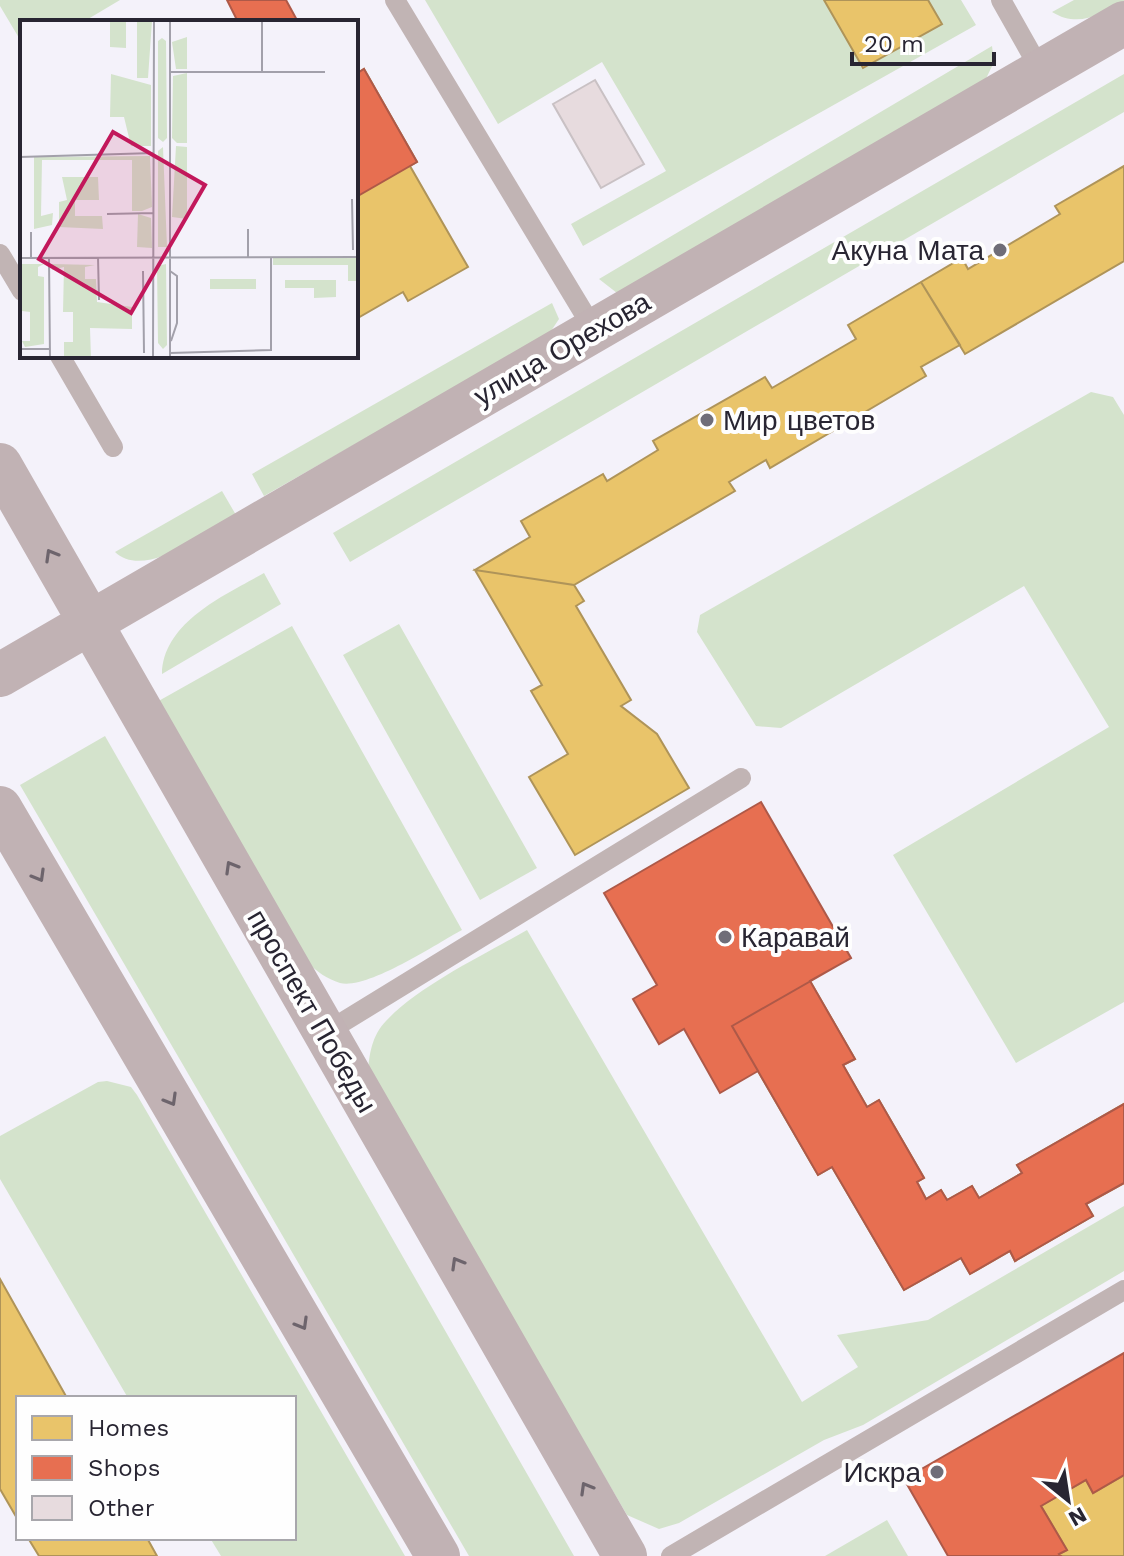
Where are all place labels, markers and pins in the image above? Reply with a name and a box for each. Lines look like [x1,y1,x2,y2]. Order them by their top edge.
place label: Акуна Мата [831,234,984,267]
marker: Акуна Мата [991,241,1009,259]
place label: Мир цветов [723,404,875,437]
marker: Мир цветов [698,411,716,429]
place label: Каравай [741,921,850,954]
marker: Каравай [716,928,734,946]
place label: Искра [843,1456,921,1489]
marker: Искра [928,1463,946,1481]

